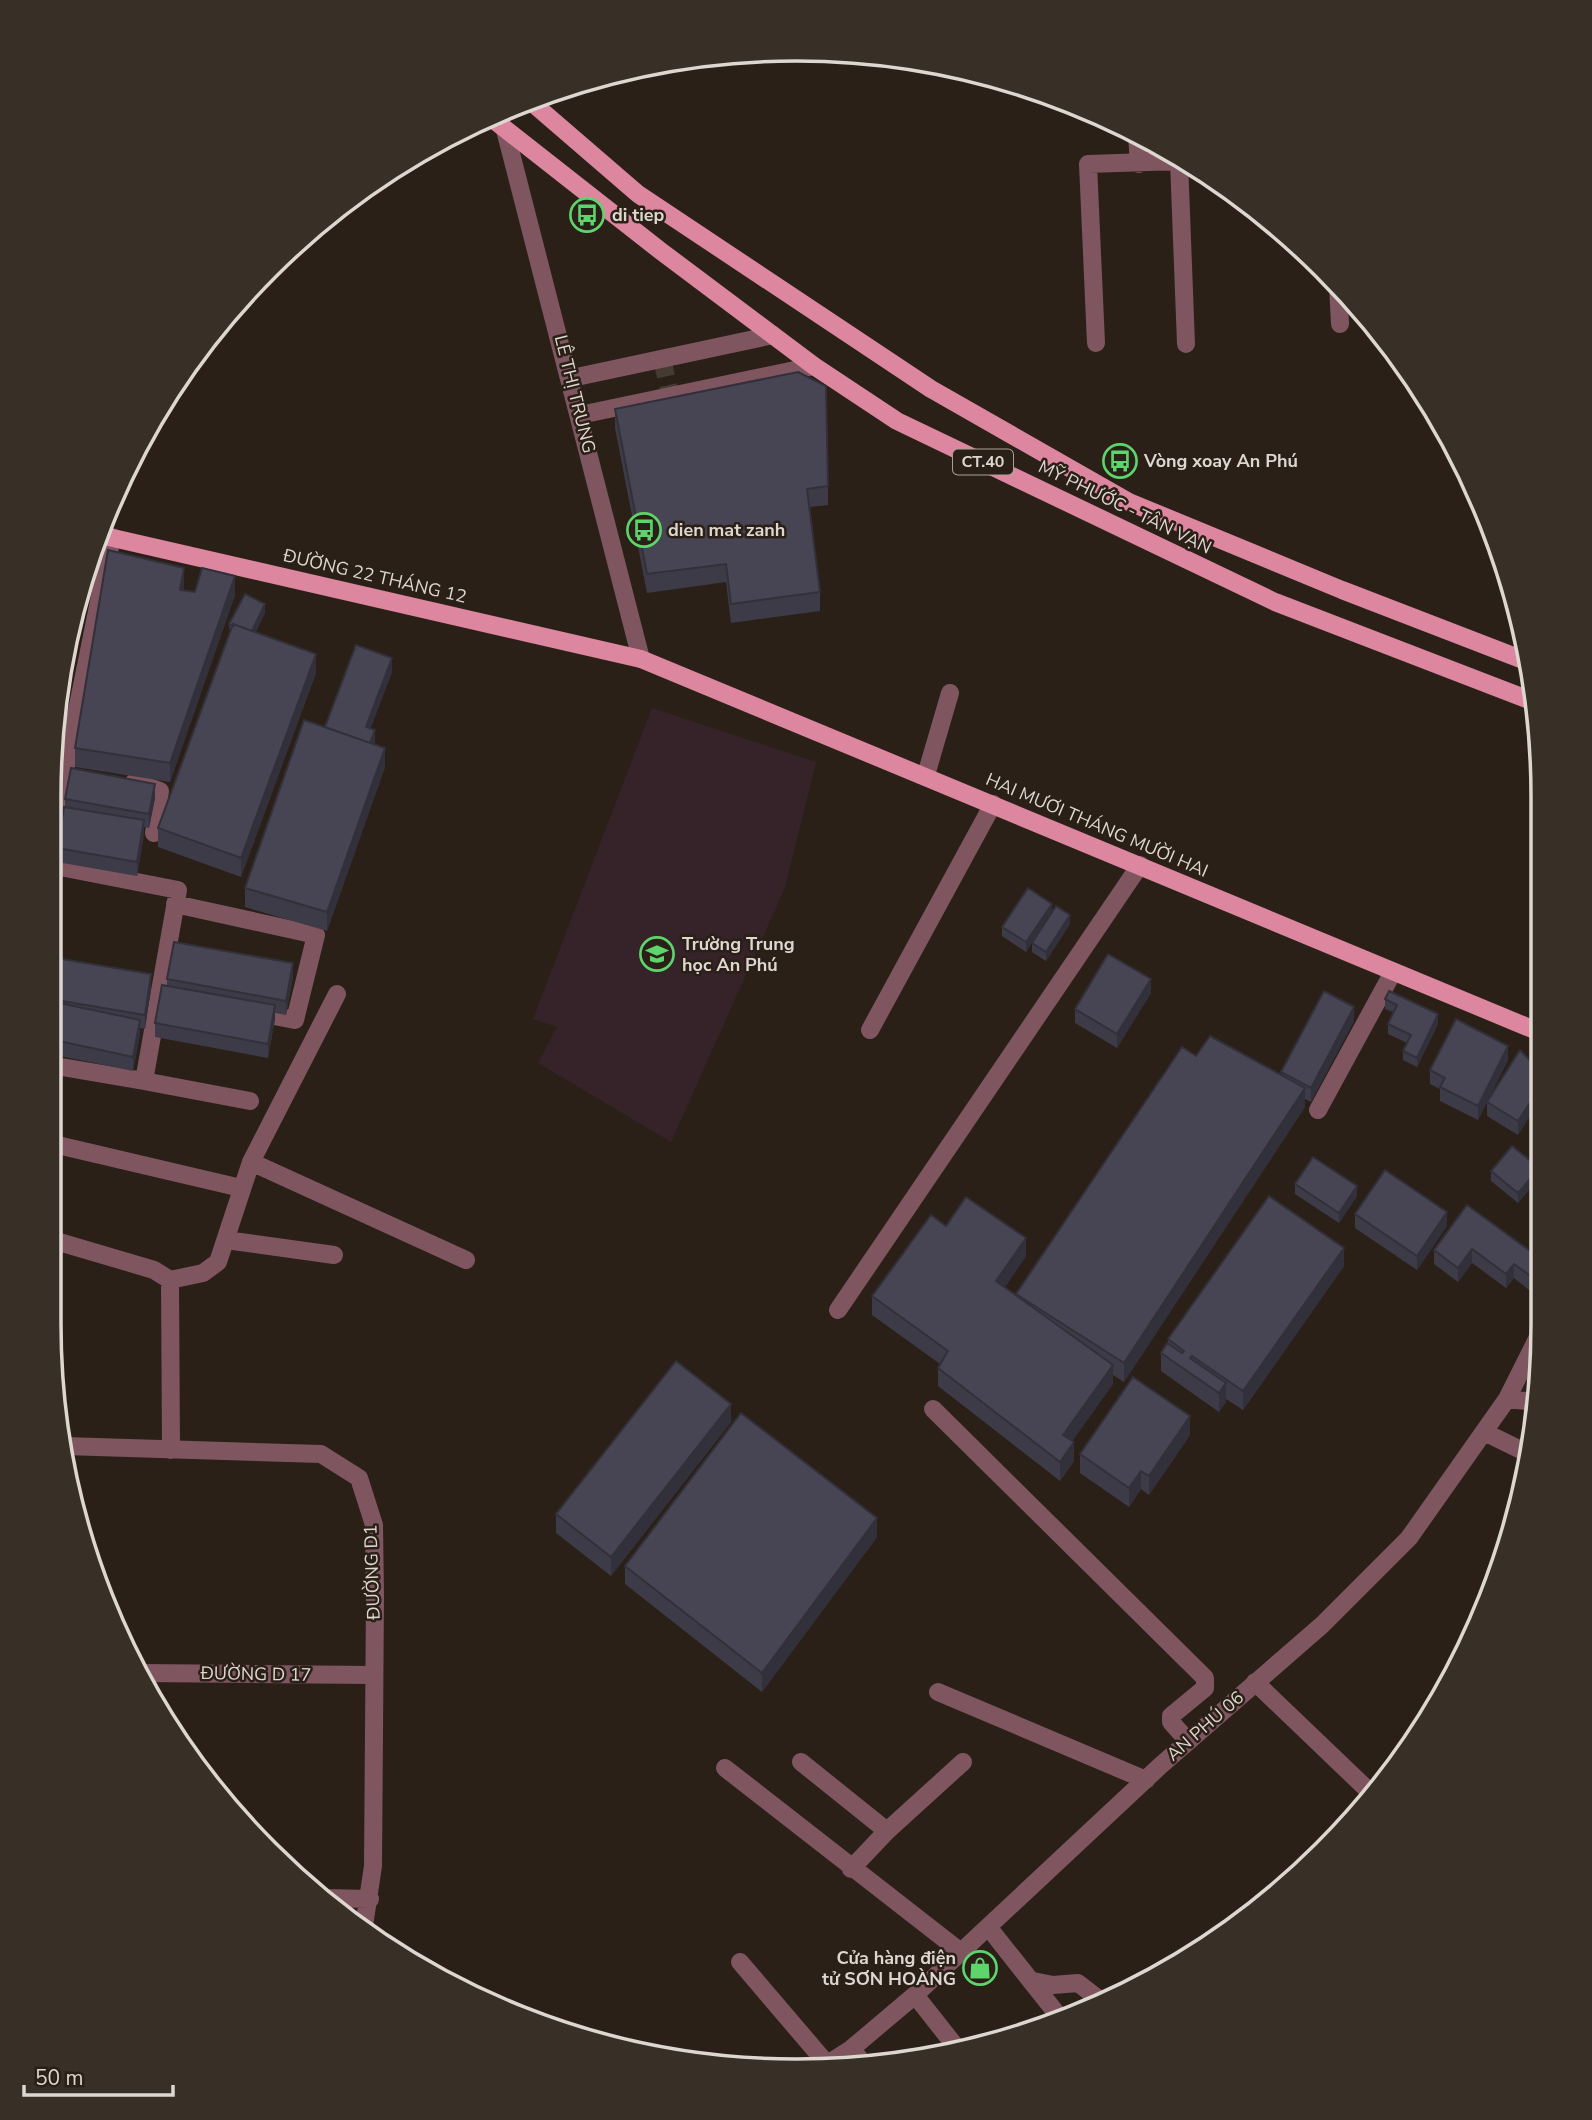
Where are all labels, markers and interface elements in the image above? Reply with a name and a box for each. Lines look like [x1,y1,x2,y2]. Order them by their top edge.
bus stop icon: di tiep [568,196,606,234]
place label: di tiep [612,203,665,227]
street label: LÊ THỊ TRUNG [549,332,601,456]
bus stop icon: Vòng xoay An Phú [1101,442,1139,480]
road number: CT.40 [953,449,1013,475]
place label: Vòng xoay An Phú [1143,449,1298,473]
street label: MỸ PHƯỚC - TÂN VẠN [1034,455,1216,559]
bus stop icon: dien mat zanh [625,511,663,549]
place label: dien mat zanh [668,518,785,542]
street label: ĐƯỜNG 22 THÁNG 12 [280,543,469,609]
street label: HAI MƯƠI THÁNG MƯỜI HAI [982,767,1212,883]
place label: Trường Trung học An Phú [682,932,795,977]
school or university icon: Trường Trung học An Phú [638,935,676,973]
street label: ĐƯỜNG D1 [358,1524,386,1621]
street label: ĐƯỜNG D 17 [199,1661,312,1687]
street label: AN PHÚ 06 [1161,1686,1249,1766]
place label: Cửa hàng điện tử SƠN HOÀNG [822,1946,956,1991]
shop icon: Cửa hàng điện tử SƠN HOÀNG [961,1949,999,1987]
scale bar [24,2054,173,2098]
text: 50 m [35,2064,84,2092]

